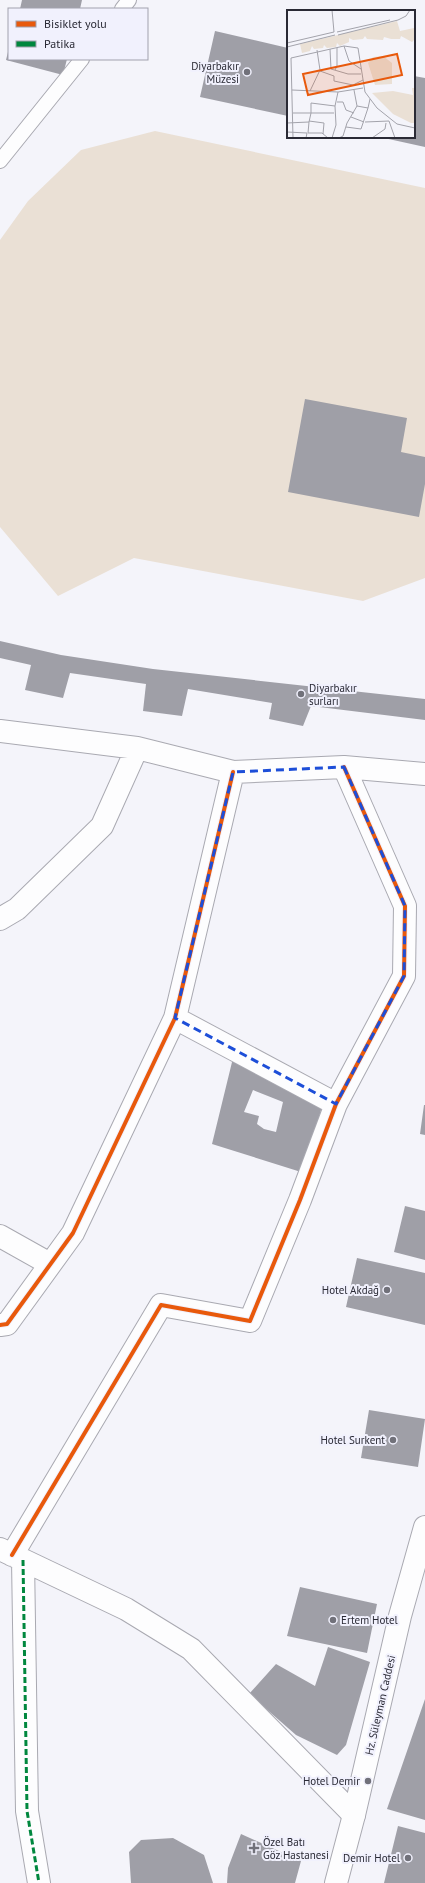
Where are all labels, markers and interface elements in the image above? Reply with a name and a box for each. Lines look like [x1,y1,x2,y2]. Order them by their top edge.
legend [8,8,148,60]
inset map [287,10,415,138]
text: Bisiklet yolu [44,16,107,31]
text: Patika [44,36,75,51]
place label: Diyarbakır Müzesi [191,59,239,86]
marker: Diyarbakır Müzesi [242,67,252,77]
place label: Diyarbakır surları [309,681,357,708]
marker: Diyarbakır surları [296,689,306,699]
place label: Hotel Akdağ [322,1283,379,1297]
marker: Hotel Akdağ [382,1285,392,1295]
place label: Hotel Surkent [320,1433,385,1447]
marker: Hotel Surkent [388,1435,398,1445]
place label: Ertem Hotel [341,1613,399,1627]
marker: Ertem Hotel [328,1615,338,1625]
street label: Hz. Süleyman Caddesi [362,1654,398,1756]
place label: Hotel Demir [303,1774,360,1788]
marker: Hotel Demir [363,1776,373,1786]
place label: Özel Batı Göz Hastanesi [263,1835,329,1862]
marker: Özel Batı Göz Hastanesi [248,1842,260,1854]
place label: Demir Hotel [343,1851,401,1865]
marker: Demir Hotel [403,1853,413,1863]

